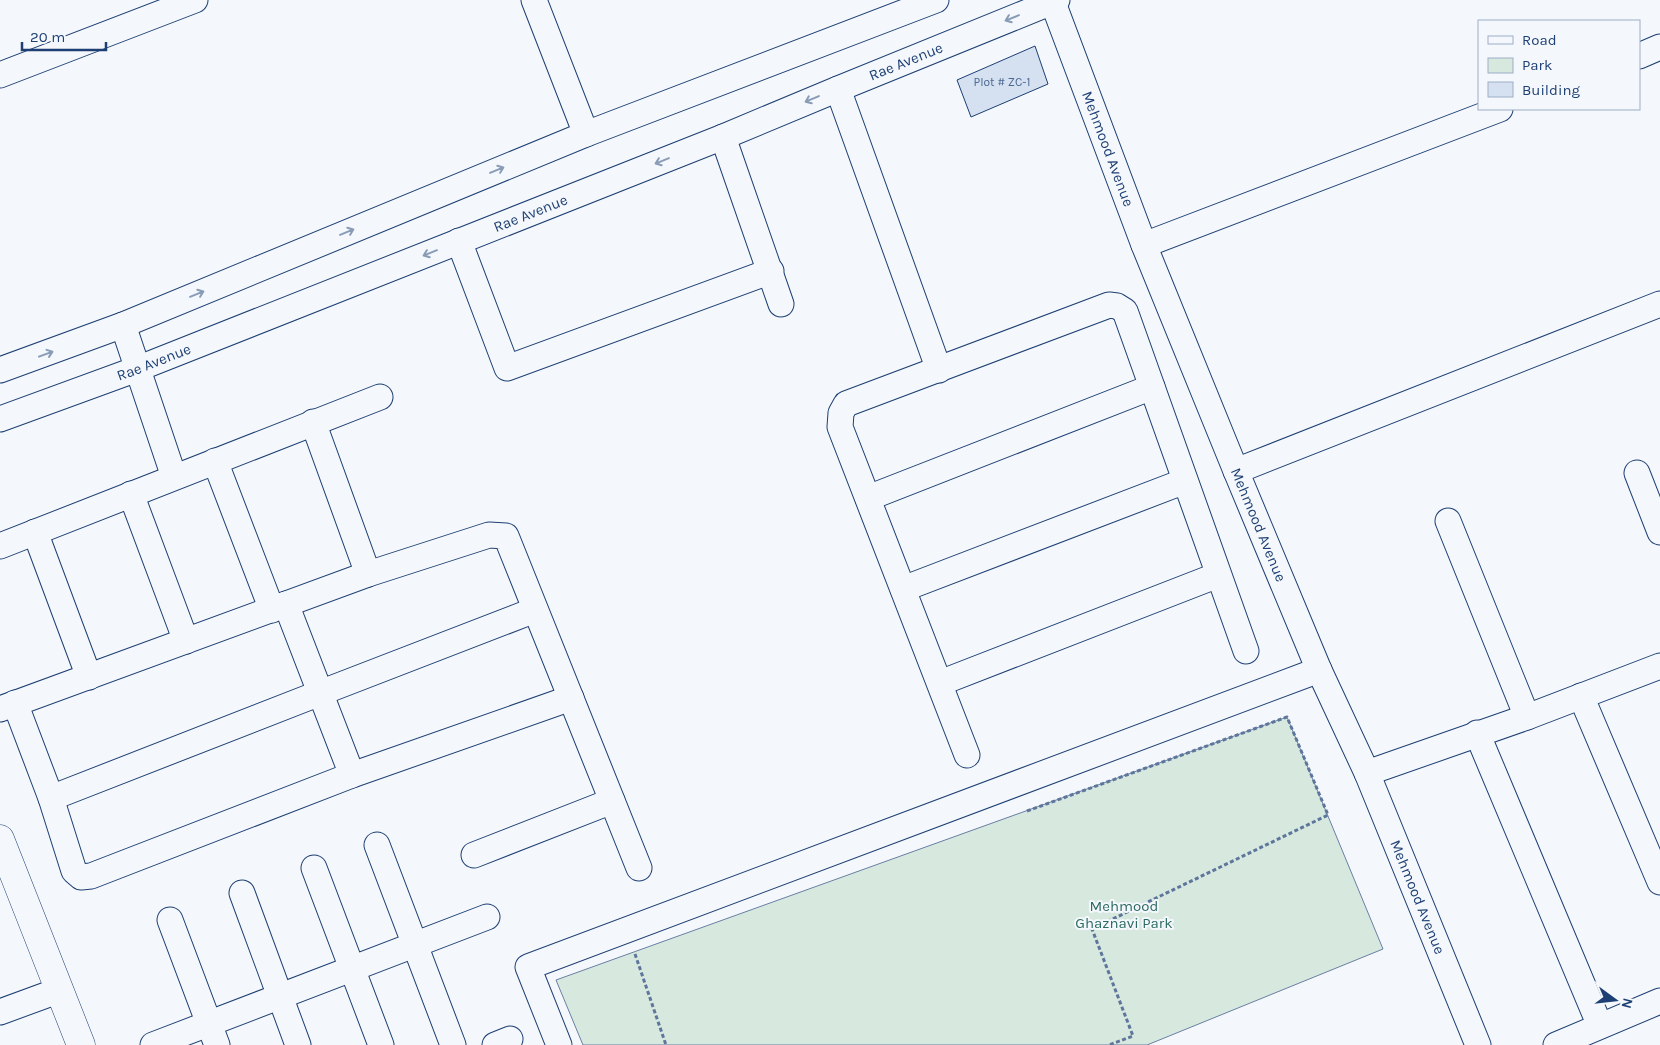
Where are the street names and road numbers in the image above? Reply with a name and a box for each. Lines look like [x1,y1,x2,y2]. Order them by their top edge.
street label: Rae Avenue [866,38,945,84]
street label: Mehmood Avenue [1078,89,1138,209]
street label: Rae Avenue [491,190,570,236]
street label: Rae Avenue [114,340,194,385]
street label: Mehmood Avenue [1227,465,1290,584]
street label: Mehmood Avenue [1386,837,1449,957]

